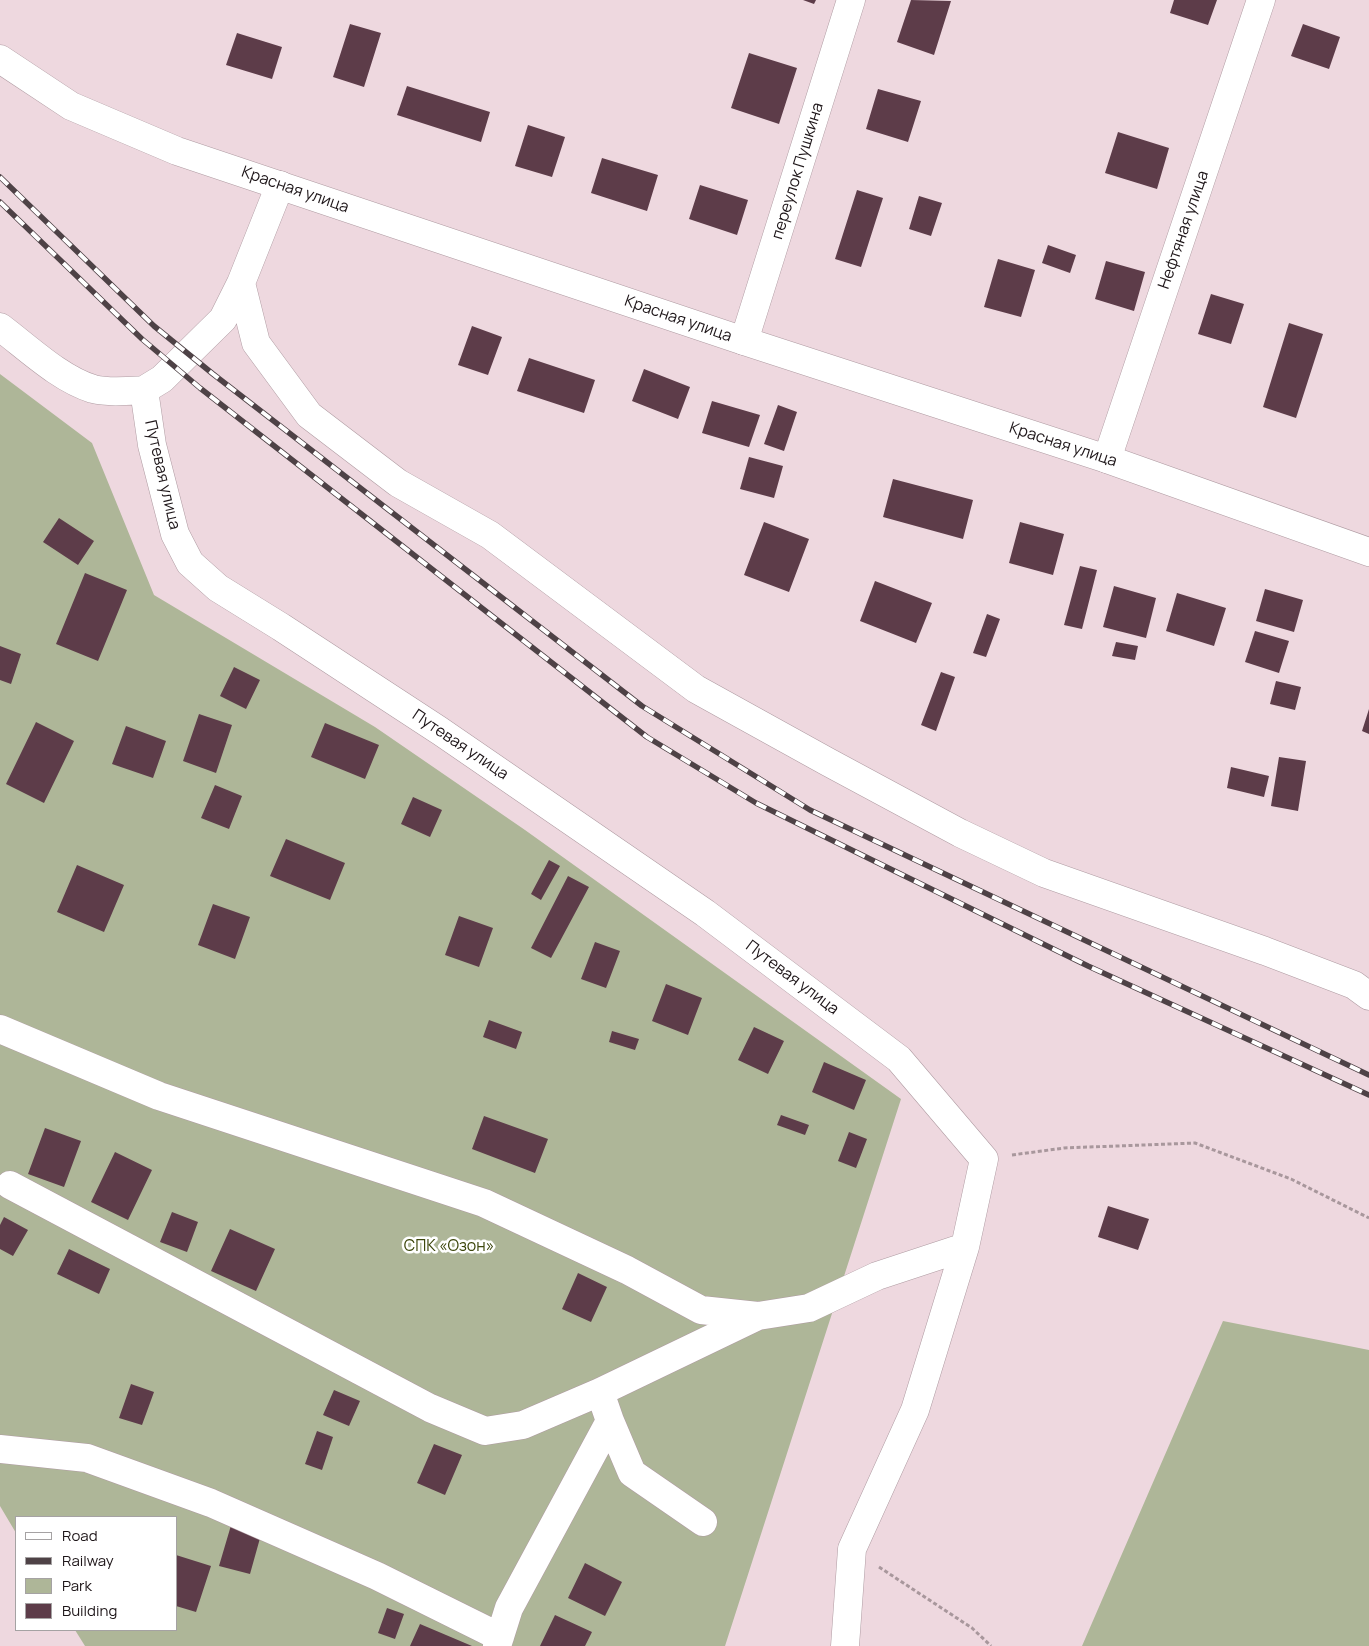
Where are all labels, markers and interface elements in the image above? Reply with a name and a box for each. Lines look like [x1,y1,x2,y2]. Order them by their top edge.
street label: переулок Пушкина [768,100,828,242]
street label: Красная улица [239,163,351,217]
street label: Нефтяная улица [1155,168,1213,292]
street label: Красная улица [622,292,734,346]
street label: Путевая улица [140,418,184,532]
street label: Красная улица [1007,419,1119,471]
street label: Путевая улица [408,706,512,784]
street label: Путевая улица [742,937,842,1019]
park label: СПК «Озон» [404,1237,494,1257]
legend [15,1516,178,1631]
text: Road [62,1525,98,1546]
text: Railway [62,1550,114,1571]
text: Park [62,1575,92,1596]
text: Building [62,1600,117,1621]

